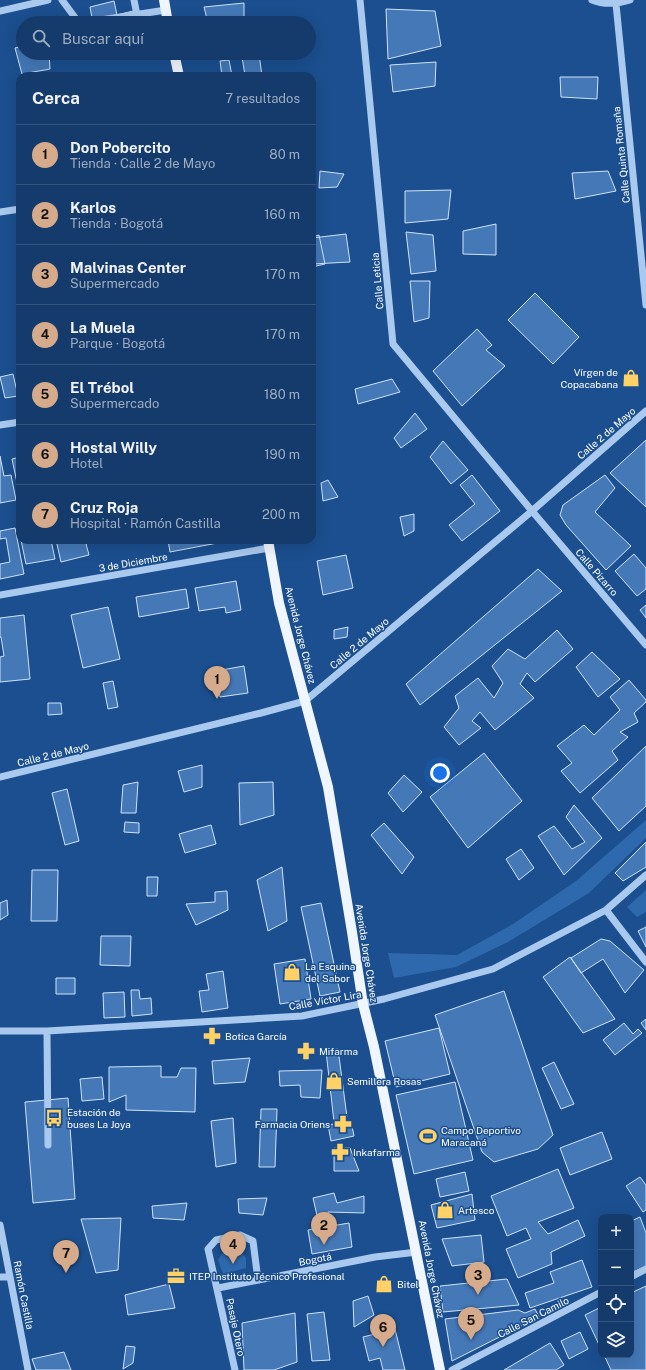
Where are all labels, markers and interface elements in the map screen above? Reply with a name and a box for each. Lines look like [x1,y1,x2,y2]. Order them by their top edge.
search box [16,16,316,60]
icon: search [30,27,52,49]
text: Buscar aquí [62,30,144,47]
text: Cerca [32,88,80,108]
text: 7 resultados [225,91,300,106]
street label: Calle Quinta Romaña [610,106,632,204]
text: Don Pobercito [70,139,171,156]
text: 1 [42,147,48,162]
text: 80 m [269,147,300,162]
text: Tienda · Calle 2 de Mayo [70,156,215,171]
text: Karlos [70,199,116,216]
text: 2 [41,207,49,222]
text: 160 m [264,207,300,222]
text: Tienda · Bogotá [70,216,163,231]
street label: Calle Leticia [369,252,385,310]
text: Malvinas Center [70,259,186,276]
text: 3 [41,267,49,282]
text: 170 m [265,267,300,282]
text: Supermercado [70,276,159,291]
text: La Muela [70,319,135,336]
text: 4 [41,327,49,342]
text: 170 m [265,327,300,342]
text: Parque · Bogotá [70,336,165,351]
place label: Vírgen de Copacabana [560,366,618,390]
shop icon: Vírgen de Copacabana [621,368,641,388]
text: El Trébol [70,379,134,396]
text: 5 [41,387,49,402]
text: 180 m [264,387,300,402]
text: Supermercado [70,396,159,411]
street label: Calle 2 de Mayo [574,404,638,462]
text: Hostal Willy [70,439,157,456]
text: 6 [41,447,49,462]
text: 190 m [264,447,300,462]
text: Hotel [70,456,103,471]
text: Cruz Roja [70,499,138,516]
text: 7 [41,507,49,522]
text: 200 m [262,507,300,522]
text: Hospital · Ramón Castilla [70,516,221,531]
street label: Calle Pizarro [573,546,621,598]
street label: 3 de Diciembre [98,550,169,574]
street label: Avenida Jorge Chávez [283,585,319,685]
street label: Calle 2 de Mayo [327,615,391,671]
pin: 1 [204,666,230,699]
street label: Calle 2 de Mayo [16,739,90,769]
your location [430,763,450,783]
street label: Avenida Jorge Chávez [353,903,381,1003]
place label: La Esquina del Sabor [305,960,355,984]
shop icon: La Esquina del Sabor [282,962,302,982]
street label: Calle Víctor Lira [288,988,362,1012]
pharmacy icon: Botica García [202,1026,222,1046]
place label: Botica García [225,1030,287,1042]
pharmacy icon: Mifarma [296,1041,316,1061]
place label: Mifarma [319,1045,358,1057]
shop icon: Semillera Rosas [324,1071,344,1091]
place label: Semillera Rosas [347,1075,421,1087]
place label: Estación de buses La Joya [67,1106,131,1130]
bus stop icon: Estación de buses La Joya [44,1108,64,1128]
pharmacy icon: Farmacia Oriens [333,1114,353,1134]
place label: Farmacia Oriens [255,1118,330,1130]
place label: Campo Deportivo Maracaná [441,1124,521,1148]
sports icon: Campo Deportivo Maracaná [418,1126,438,1146]
pharmacy icon: Inkafarma [330,1142,350,1162]
place label: Inkafarma [353,1146,400,1158]
shop icon: Artesco [435,1200,455,1220]
place label: Artesco [458,1204,495,1216]
pin: 2 [311,1212,337,1245]
map controls [598,1214,634,1358]
button: + [598,1214,634,1250]
street label: Avenida Jorge Chávez [417,1219,447,1319]
pin: 4 [220,1231,246,1264]
pin: 7 [53,1240,79,1273]
street label: Bogotá [298,1250,332,1268]
button: − [598,1250,634,1286]
street label: Ramón Castilla [11,1260,37,1330]
pin: 3 [465,1262,491,1295]
office icon: ITEP Instituto Técnico Profesional [166,1266,186,1286]
place label: ITEP Instituto Técnico Profesional [189,1270,345,1282]
shop icon: Bitel [374,1274,394,1294]
place label: Bitel [397,1278,419,1290]
button: locate [598,1286,634,1322]
street label: Calle San Camilo [495,1294,571,1340]
street label: Pasaje Otero [224,1297,248,1358]
pin: 5 [458,1307,484,1340]
pin: 6 [370,1314,396,1347]
button: layers [598,1322,634,1358]

